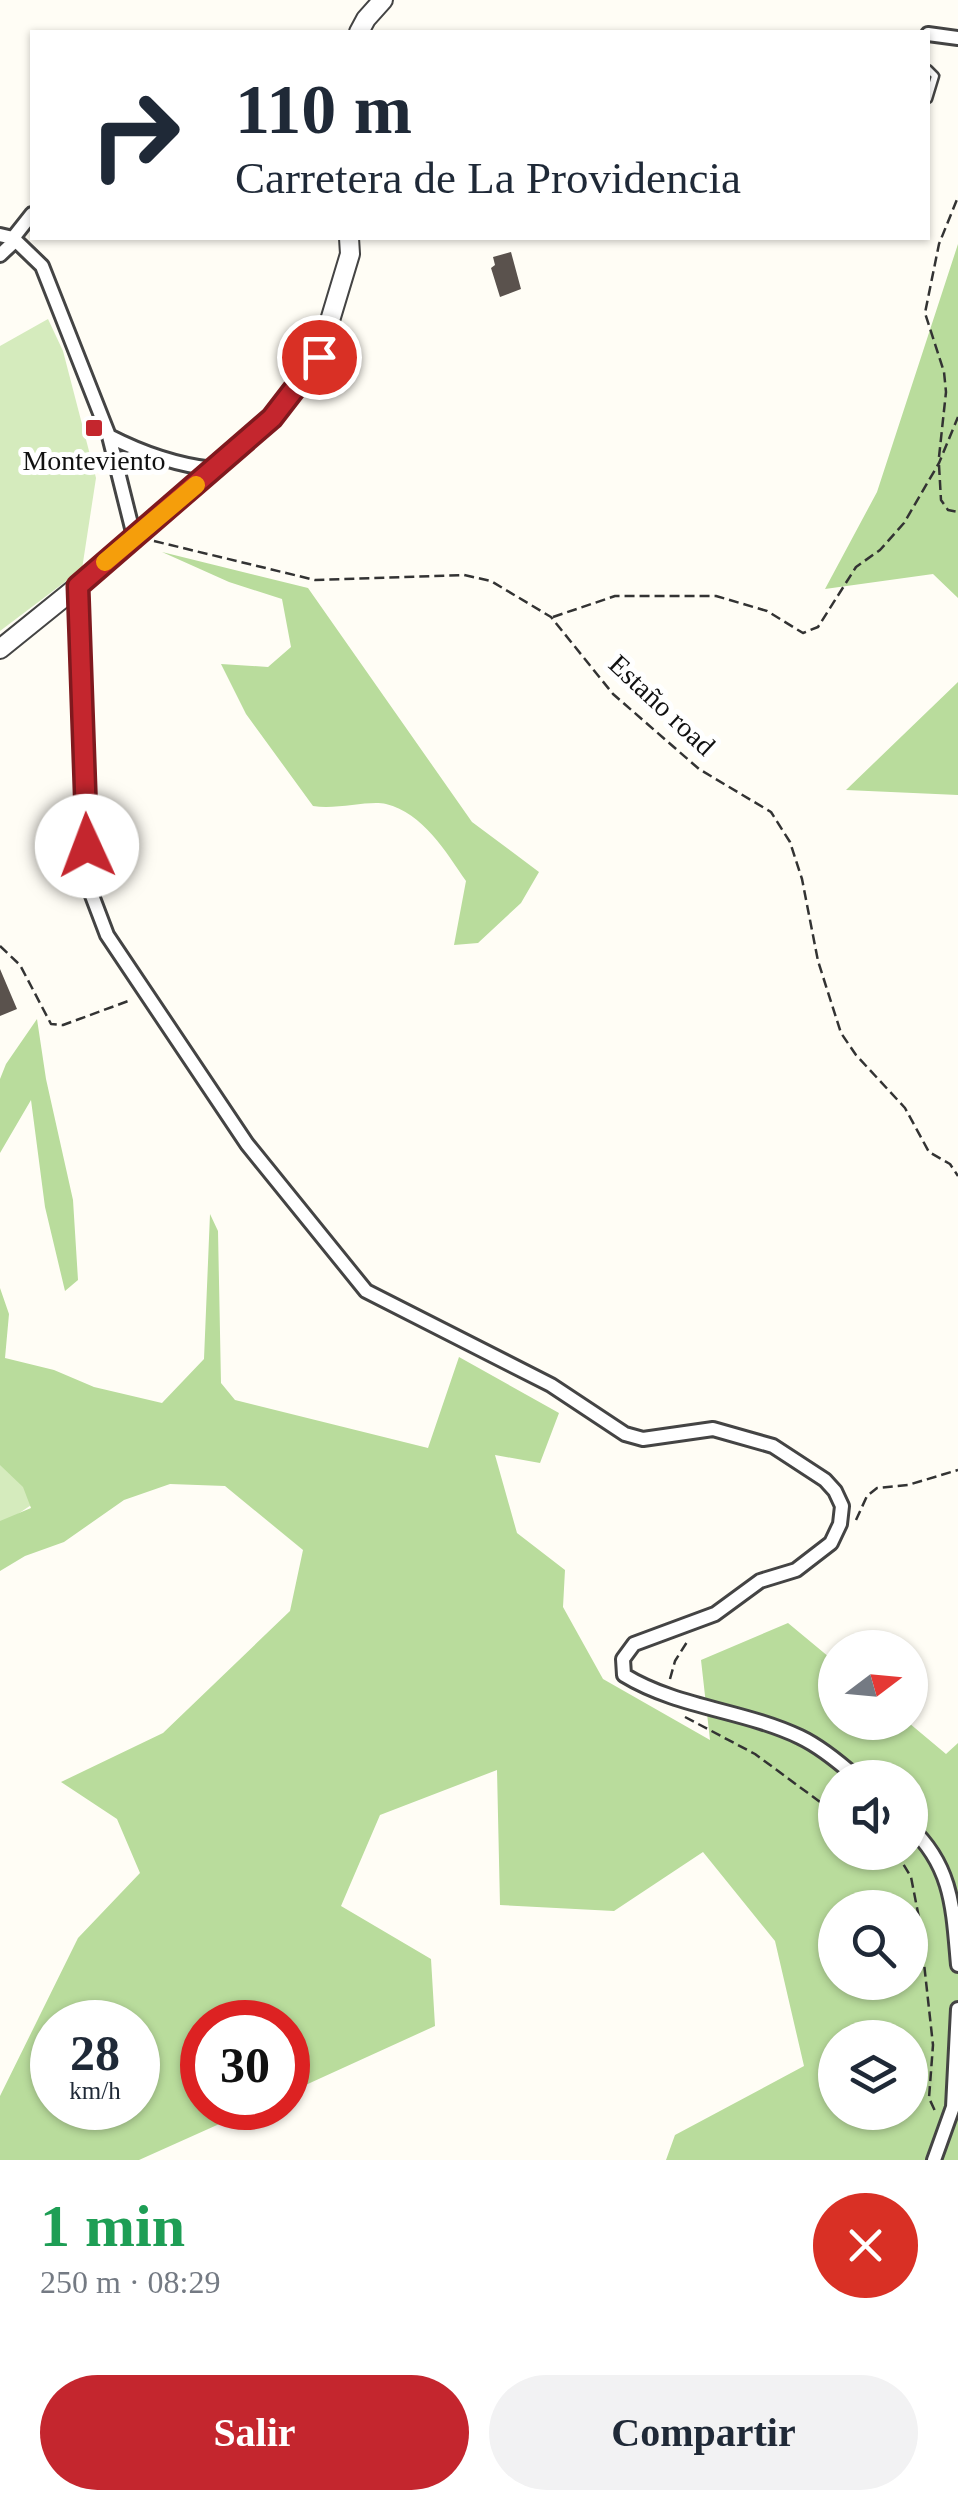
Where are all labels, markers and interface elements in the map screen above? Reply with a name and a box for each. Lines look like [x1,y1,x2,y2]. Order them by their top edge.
icon: right [70,70,200,200]
text: 110 m [235,71,412,148]
text: Carretera de La Providencia [235,153,741,203]
pin [277,315,362,400]
icon: arrive [292,330,347,385]
marker: Monteviento [83,417,105,439]
place label: Monteviento [22,445,166,476]
street label: Estaño road [603,648,721,762]
position arrow [35,794,139,898]
north arrow [818,1630,928,1740]
map controls [818,1630,928,2130]
button: sound [818,1760,928,1870]
button: search [818,1890,928,2000]
speed limit sign: 30 [180,2000,310,2130]
button: layers [818,2020,928,2130]
text: 28 [70,2025,120,2081]
text: km/h [69,2077,121,2104]
text: 1 min [40,2193,185,2259]
button: close [813,2193,918,2298]
text: 250 m · 08:29 [40,2264,220,2300]
button: Salir [40,2375,469,2490]
button: Compartir [489,2375,918,2490]

